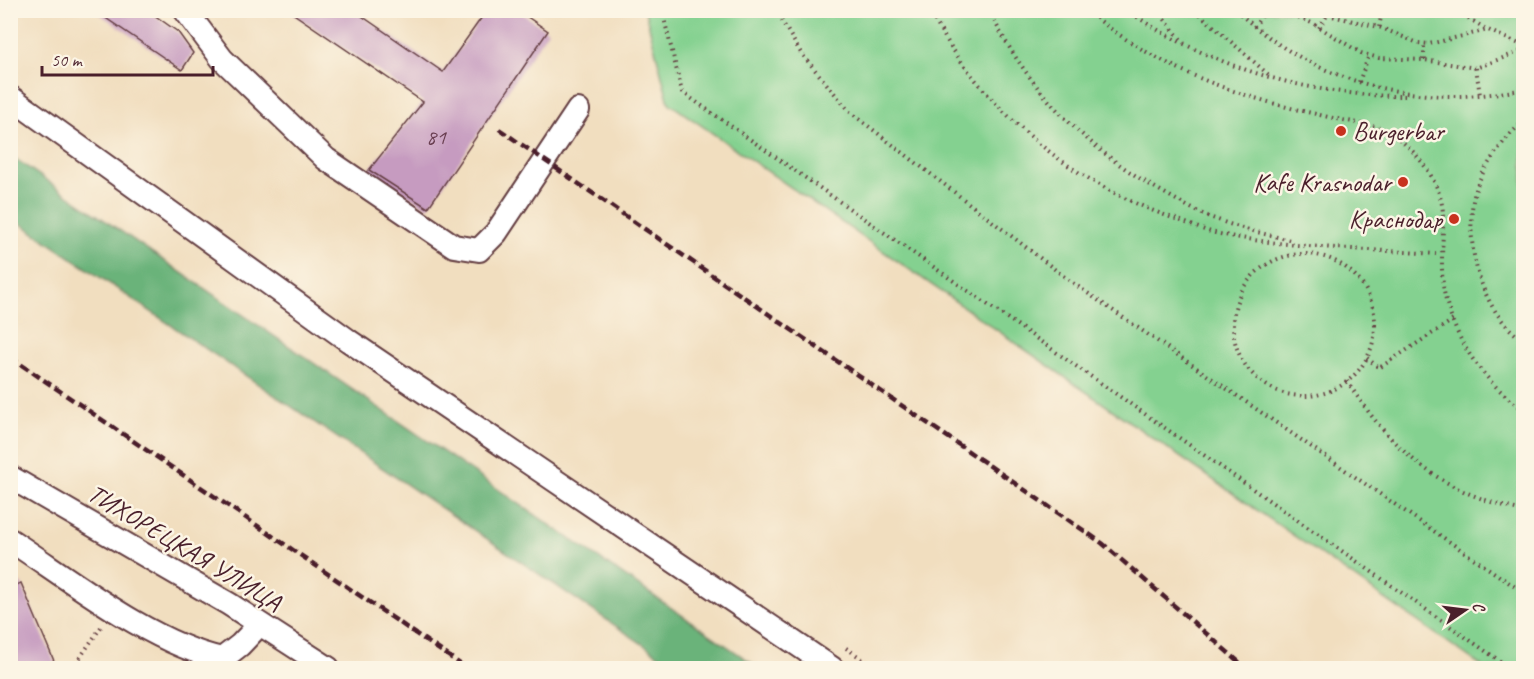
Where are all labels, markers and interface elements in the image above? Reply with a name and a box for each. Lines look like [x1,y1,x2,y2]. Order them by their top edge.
scale bar [42,39,213,77]
text: 50 m [51,49,84,71]
place label: Burgerbar [1353,115,1446,148]
house number: 81 [426,123,447,151]
marker: Burgerbar [1334,124,1348,138]
place label: Kafe Krasnodar [1253,166,1394,199]
marker: Kafe Krasnodar [1396,175,1410,189]
place label: Краснодар [1349,203,1444,236]
marker: Краснодар [1447,212,1461,226]
street label: ТИХОРЕЦКАЯ УЛИЦА [82,477,288,619]
north arrow [1435,580,1495,640]
text: С [1468,600,1490,615]

